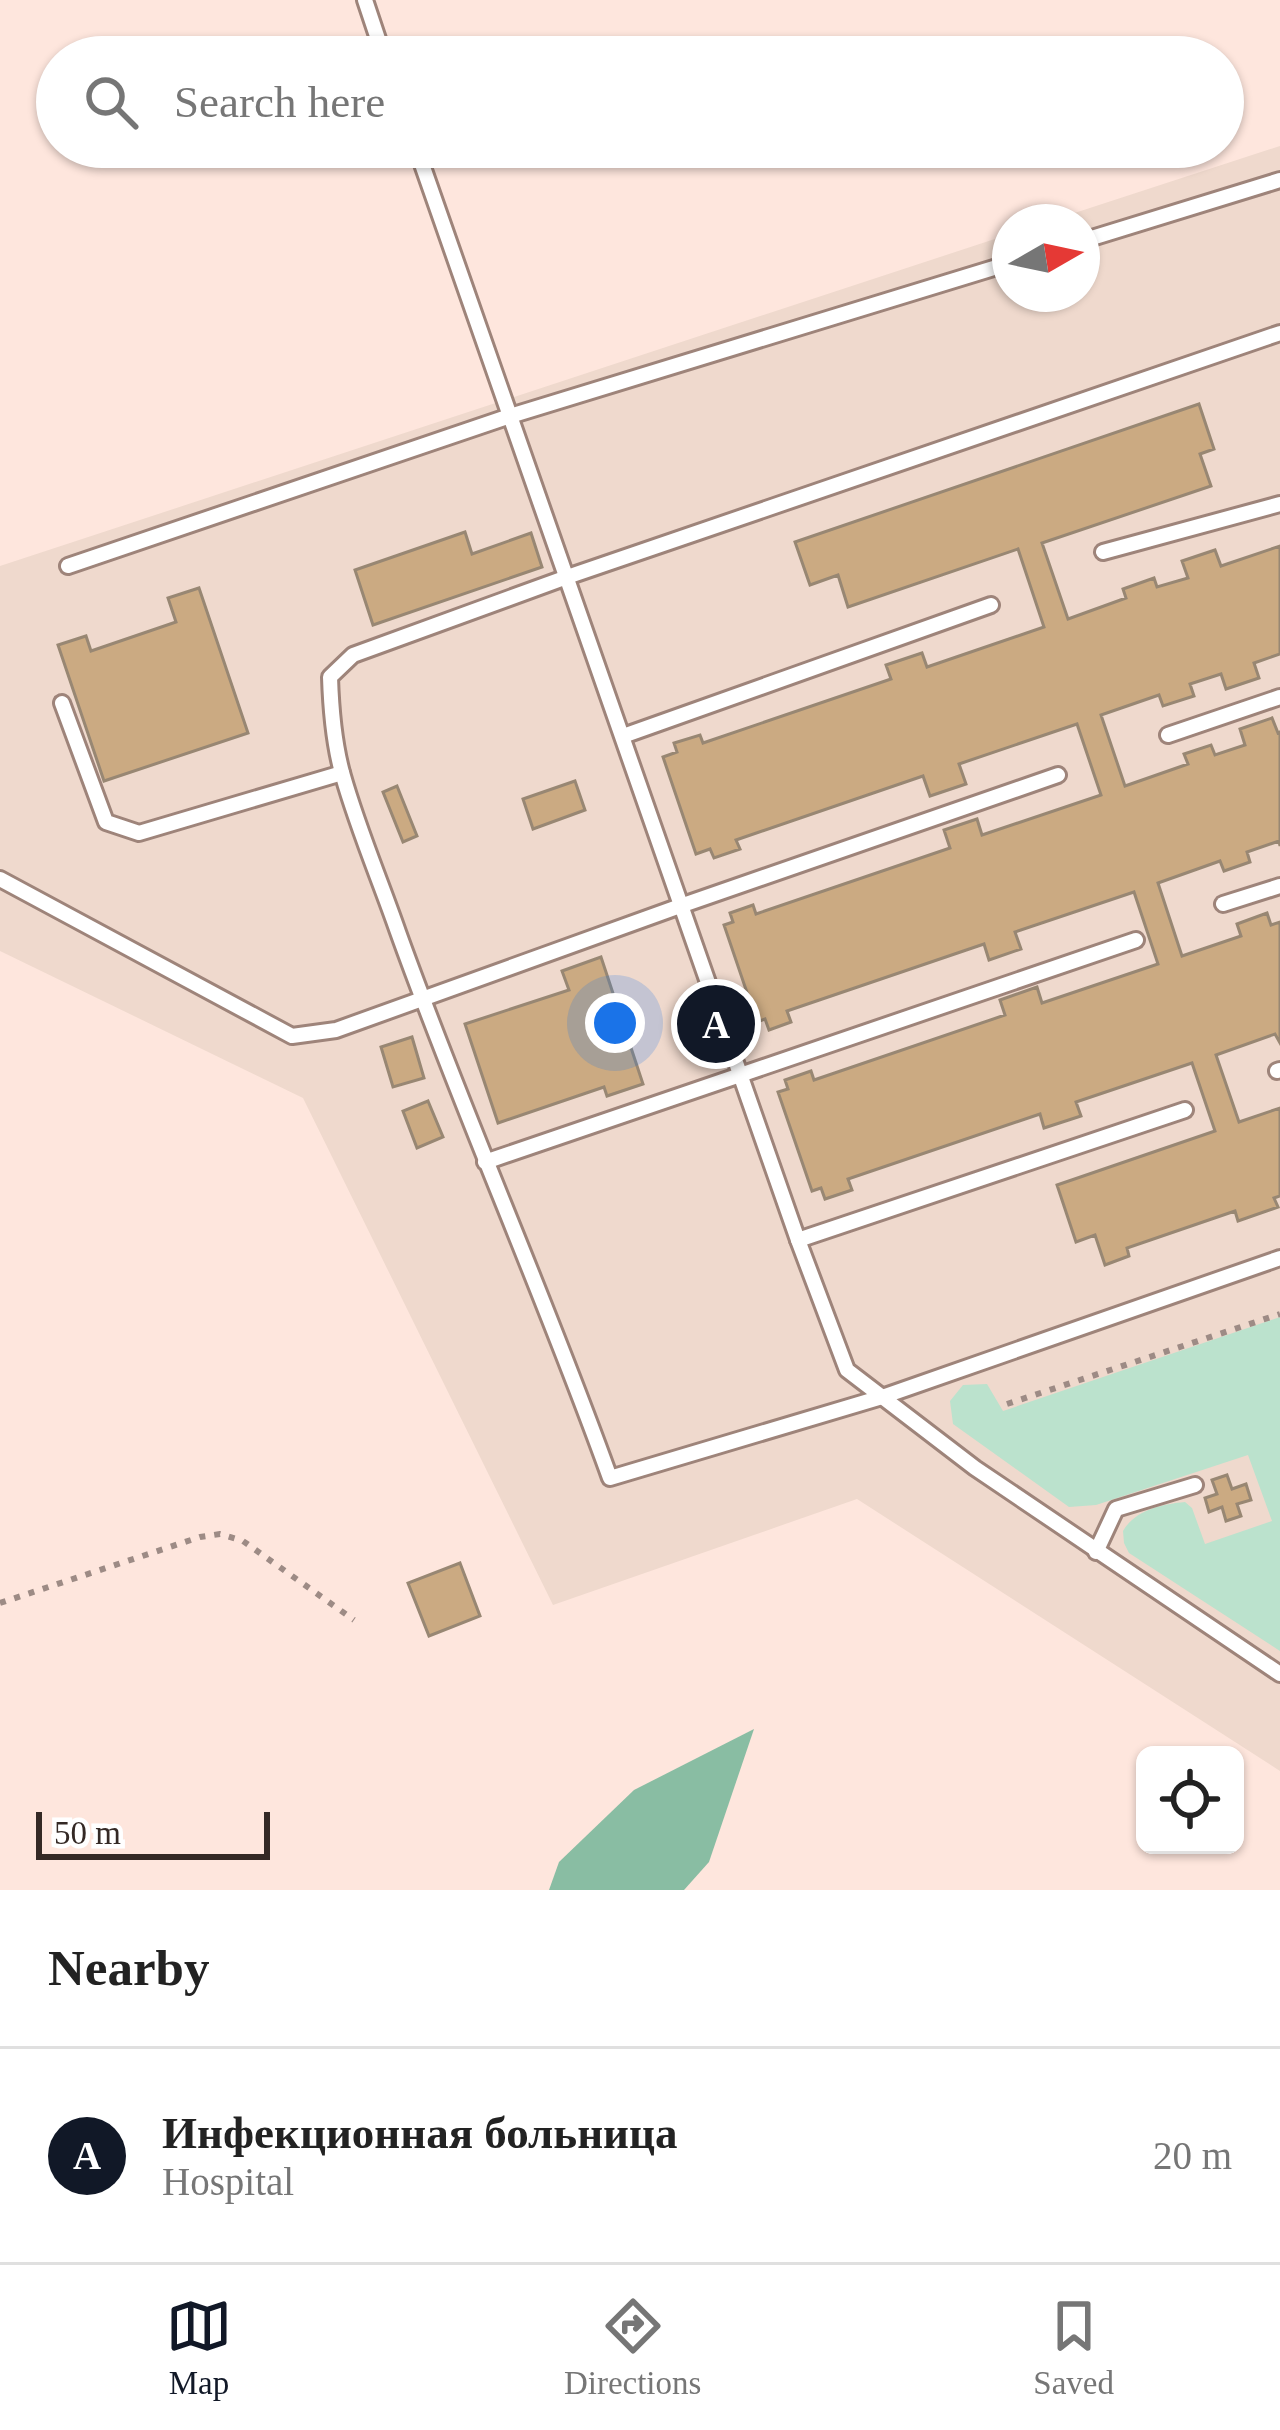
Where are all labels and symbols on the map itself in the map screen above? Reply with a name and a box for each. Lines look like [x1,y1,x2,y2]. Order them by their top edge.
north arrow [992,204,1100,312]
pin: A [677,979,755,1069]
your location [585,993,645,1053]
scale bar [36,1806,270,1859]

